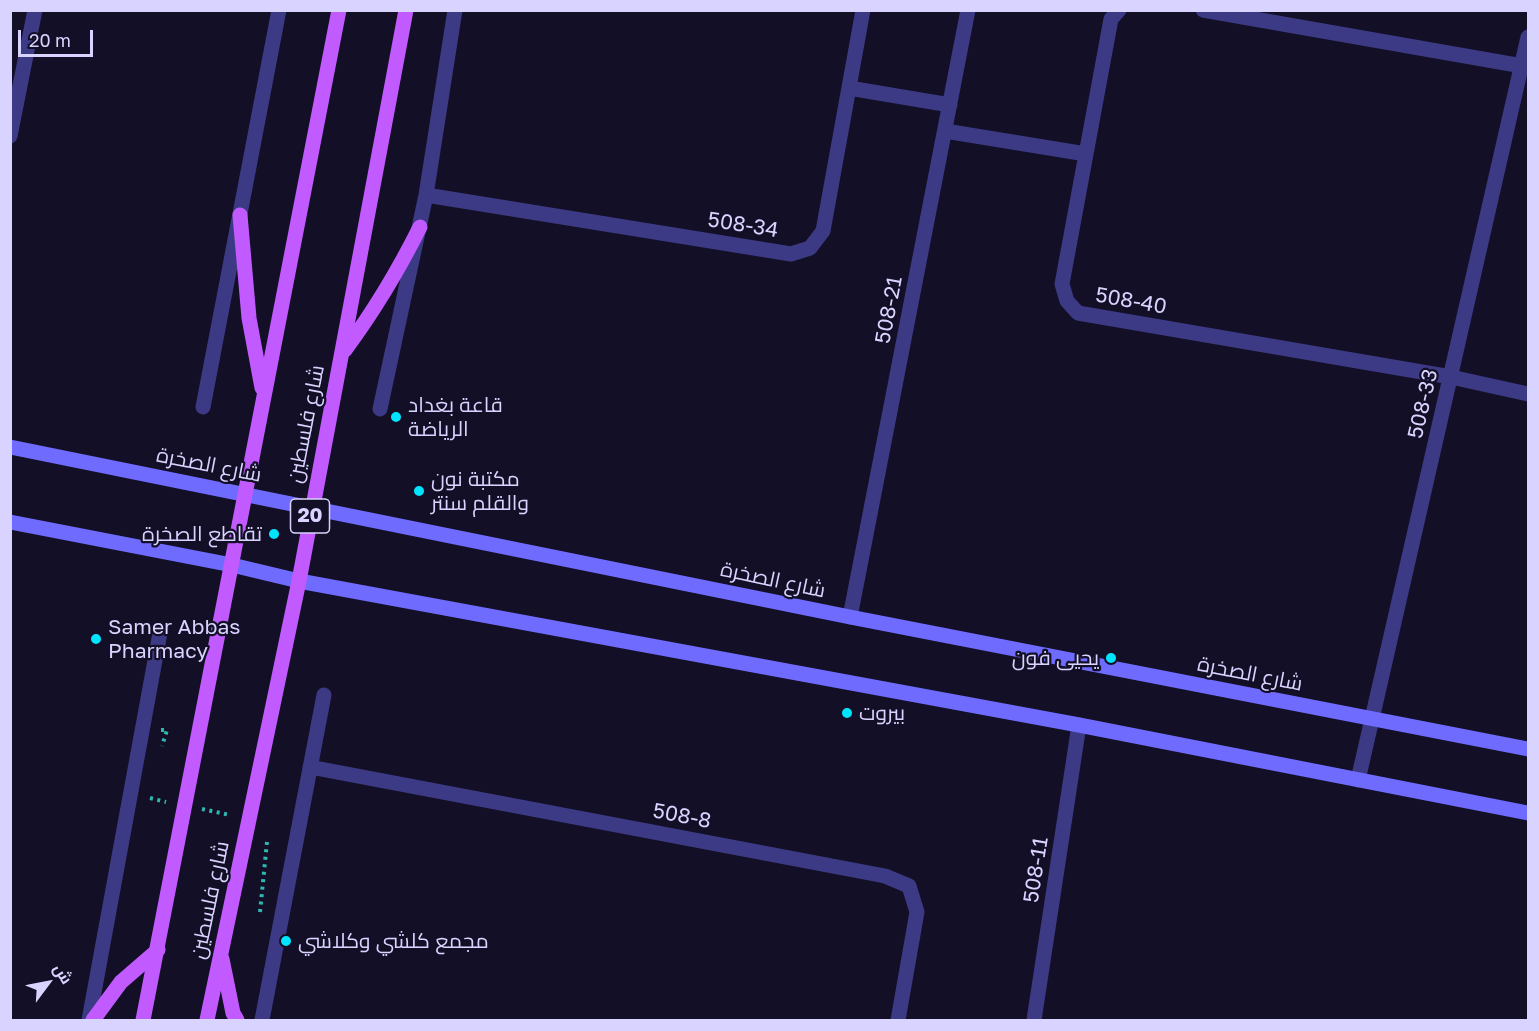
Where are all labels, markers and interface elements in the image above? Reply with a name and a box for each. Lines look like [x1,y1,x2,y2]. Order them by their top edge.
scale bar [21,18,96,56]
text: 20 m [29,29,71,51]
street label: 508-34 [706,207,780,243]
street label: 508-21 [870,274,908,346]
street label: 508-40 [1093,282,1169,320]
street label: شارع فلسطين [282,363,330,485]
street label: 508-33 [1403,367,1443,441]
place label: قاعة بغداد الرياضة [408,392,503,442]
marker: قاعة بغداد الرياضة [389,410,403,424]
street label: شارع الصخرة [154,442,264,488]
place label: مكتبة نون والقلم سنتر [431,466,529,516]
marker: مكتبة نون والقلم سنتر [412,484,426,498]
road number: 20 [290,499,330,533]
place label: تقاطع الصخرة [142,521,262,547]
marker: تقاطع الصخرة [267,527,281,541]
street label: شارع الصخرة [718,557,828,603]
place label: Samer Abbas Pharmacy [108,614,240,664]
marker: Samer Abbas Pharmacy [89,632,103,646]
place label: يحيى فون [1012,645,1099,671]
marker: يحيى فون [1104,651,1118,665]
street label: شارع الصخرة [1195,651,1305,697]
place label: بيروت [859,700,905,726]
marker: بيروت [840,706,854,720]
street label: 508-8 [651,798,713,834]
street label: 508-11 [1018,835,1054,905]
street label: شارع فلسطين [185,839,235,961]
place label: مجمع كلشي وكلاشي [298,928,489,954]
marker: مجمع كلشي وكلاشي [279,934,293,948]
north arrow [18,953,78,1013]
text: ش [49,959,77,987]

